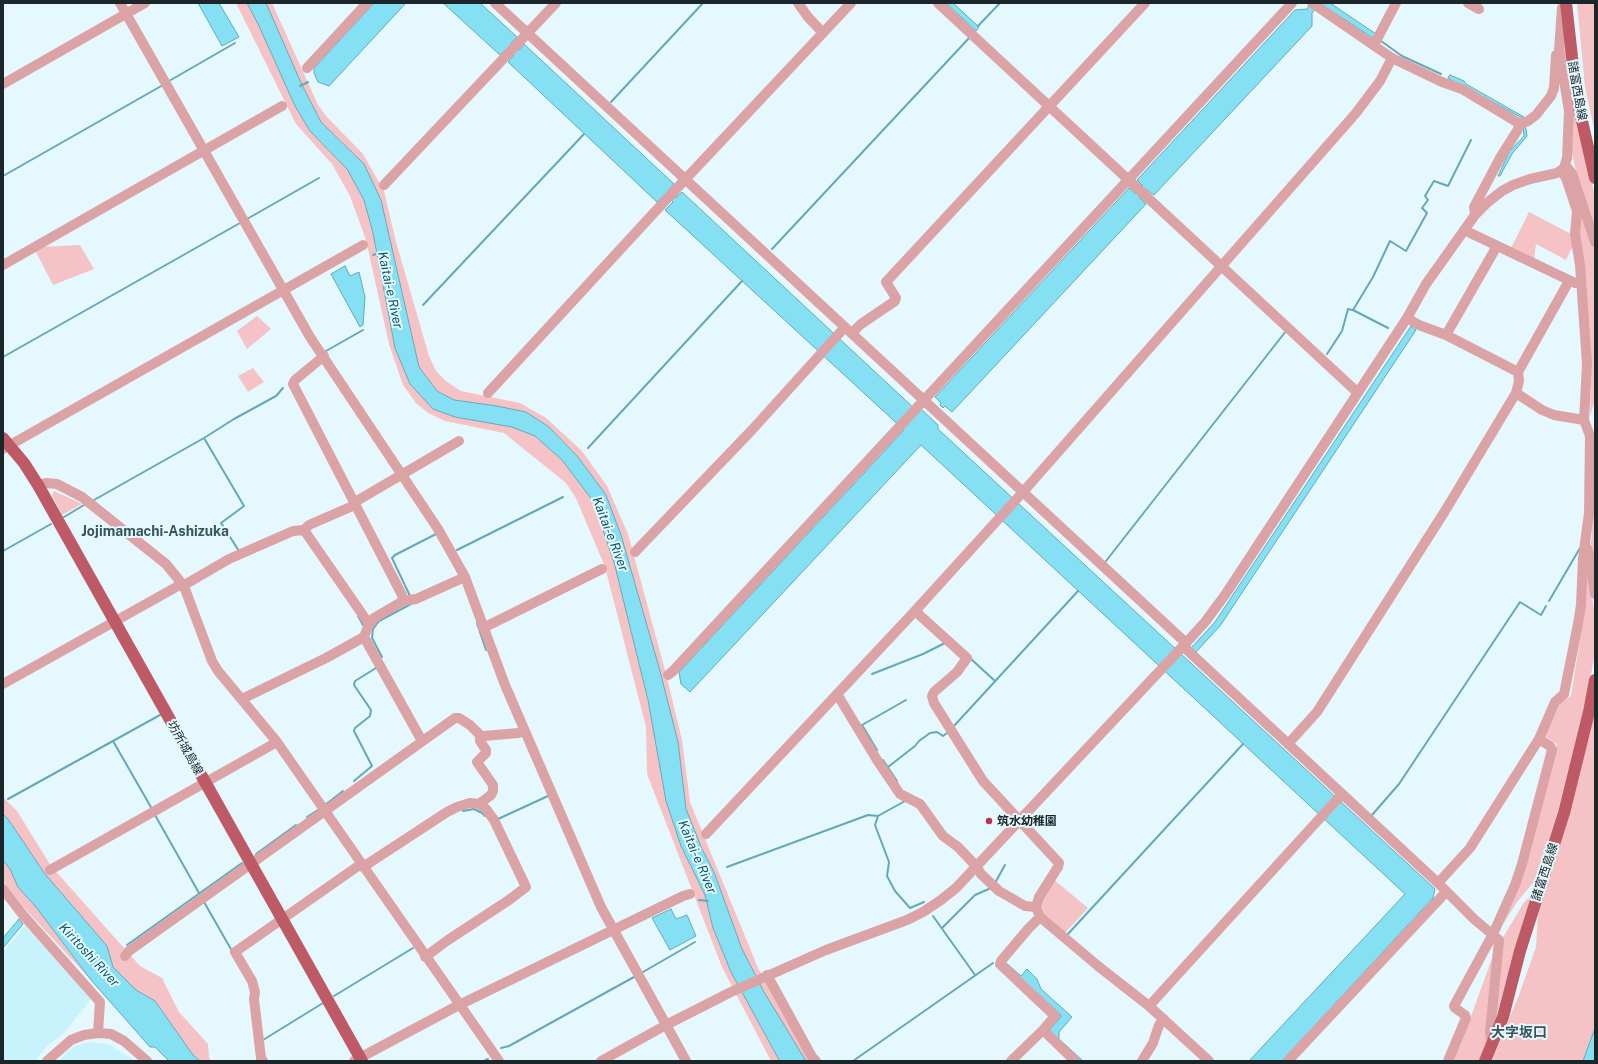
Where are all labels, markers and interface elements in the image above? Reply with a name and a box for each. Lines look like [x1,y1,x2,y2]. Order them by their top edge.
street label: 諸富西島線 [1565,60,1589,122]
water label: Kaitai-e River [374,250,406,330]
water label: Kaitai-e River [589,495,631,573]
district label: Jojimamachi-Ashizuka [81,524,229,540]
street label: 坊所城島線 [164,718,206,778]
place label: 筑水幼稚園 [997,814,1057,828]
marker: 筑水幼稚園 [984,816,994,826]
water label: Kaitai-e River [675,818,719,896]
street label: 諸富西島線 [1529,841,1561,903]
water label: Kiritoshi River [56,920,122,990]
district label: 大字坂口 [1491,1025,1547,1041]

